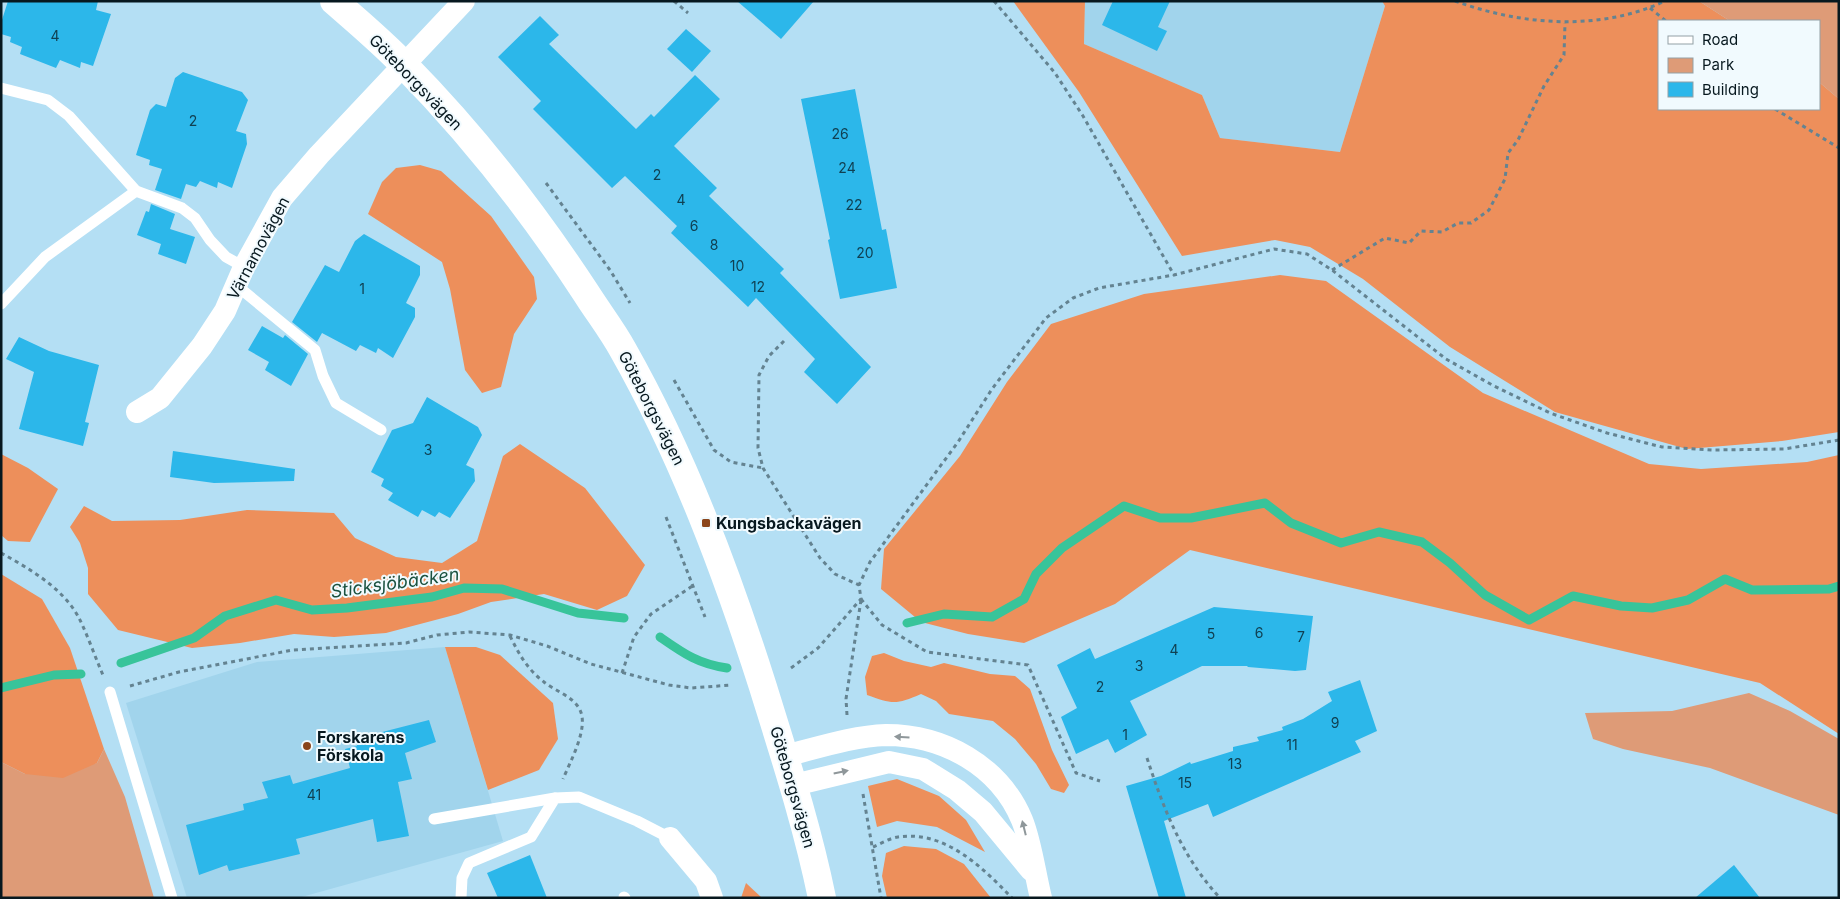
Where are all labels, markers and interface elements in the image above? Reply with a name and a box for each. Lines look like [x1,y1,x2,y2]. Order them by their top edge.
legend [1658,20,1820,110]
house number: 4 [50,27,60,44]
street label: Göteborgsvägen [365,30,467,134]
text: Road [1702,30,1738,49]
text: Park [1702,55,1735,74]
text: Building [1702,80,1759,99]
house number: 2 [189,112,197,129]
house number: 26 [831,125,849,142]
house number: 24 [838,159,856,176]
house number: 2 [653,166,661,183]
house number: 4 [676,191,686,208]
street label: Värnamovägen [222,193,294,303]
house number: 22 [845,196,863,213]
house number: 6 [690,217,698,234]
house number: 8 [710,236,718,253]
house number: 20 [856,244,874,261]
house number: 10 [730,257,744,274]
house number: 12 [751,278,765,295]
house number: 1 [359,280,365,297]
street label: Göteborgsvägen [615,347,689,469]
house number: 3 [424,441,432,458]
place label: Kungsbackavägen [716,513,862,533]
marker: Kungsbackavägen [700,517,712,529]
water label: Sticksjöbäcken [329,563,461,602]
house number: 6 [1255,624,1263,641]
house number: 5 [1207,625,1215,642]
house number: 7 [1297,628,1305,645]
house number: 4 [1169,641,1179,658]
house number: 3 [1135,657,1143,674]
house number: 2 [1096,678,1104,695]
house number: 9 [1331,714,1339,731]
street label: Göteborgsvägen [766,724,820,850]
house number: 1 [1122,726,1128,743]
place label: Forskarens Förskola [317,727,404,765]
one-way arrow [894,732,910,740]
house number: 11 [1286,736,1298,753]
marker: Forskarens Förskola [301,740,313,752]
house number: 13 [1228,755,1242,772]
one-way arrow [834,768,850,776]
house number: 15 [1178,774,1192,791]
house number: 41 [307,786,321,803]
one-way arrow [1020,820,1028,835]

